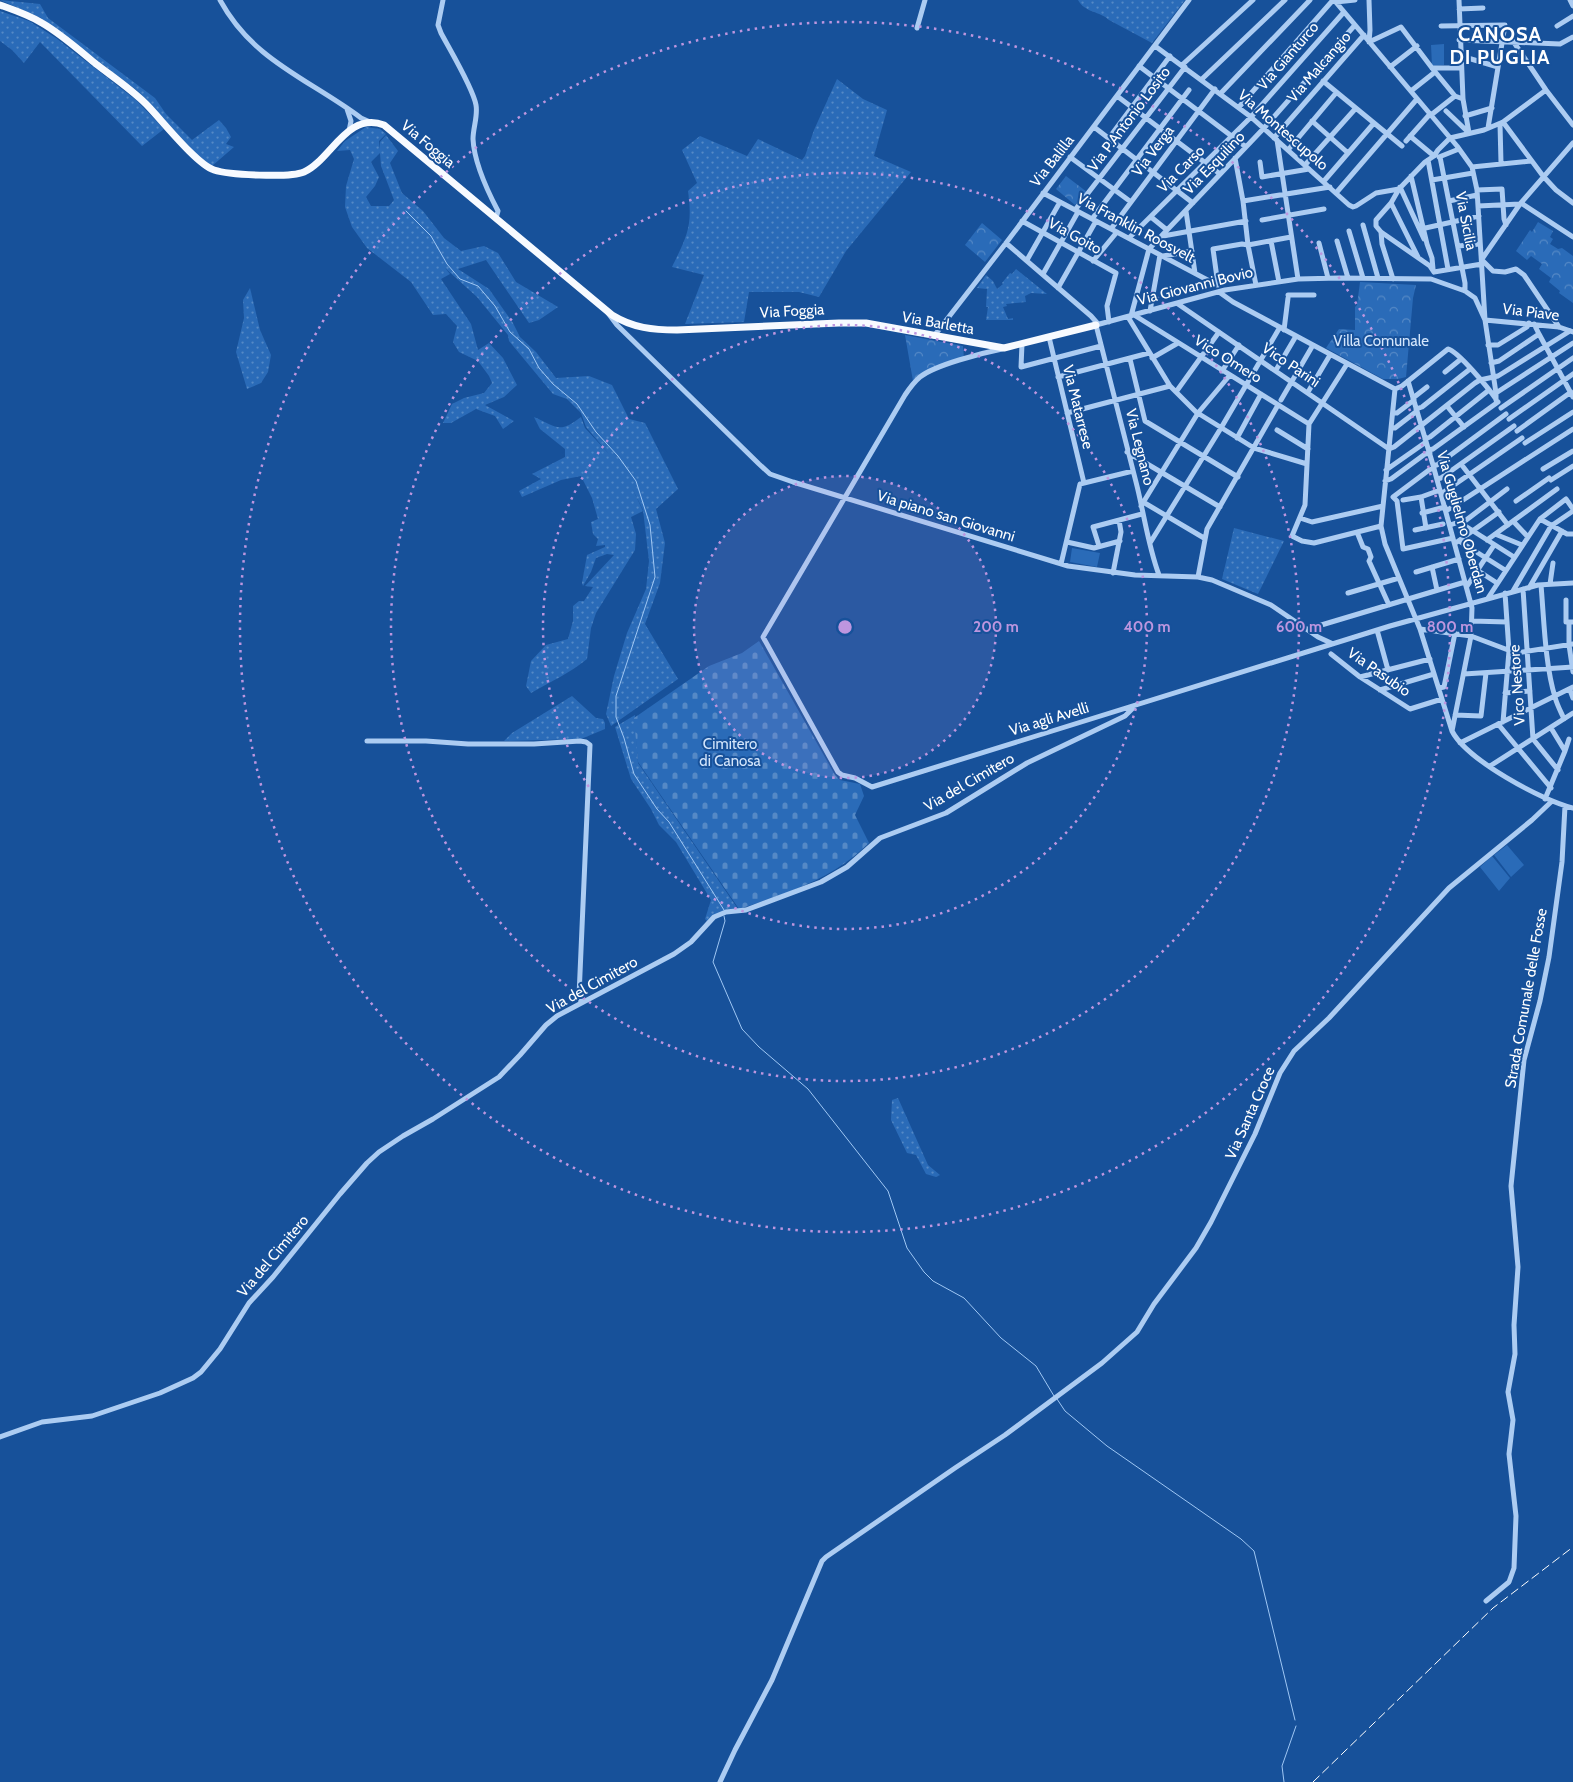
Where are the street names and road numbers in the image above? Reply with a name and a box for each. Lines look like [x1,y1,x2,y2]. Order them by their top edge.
street label: Via Gianturco [1253,18,1323,94]
street label: Via Malcangio [1283,28,1355,106]
street label: Via P.Antonio Losito [1084,63,1174,175]
street label: Via Montescupolo [1234,86,1332,174]
street label: Via Foggia [397,116,459,172]
street label: Via Verga [1128,121,1178,180]
street label: Via Esquilino [1179,128,1249,198]
street label: Via Balilla [1026,131,1078,190]
street label: Via Carso [1154,142,1208,196]
street label: Via Franklin Roosvelt [1074,189,1198,267]
street label: Via Sicilia [1452,190,1481,253]
street label: Via Goito [1045,214,1105,258]
street label: Via Giovanni Bovio [1135,263,1255,309]
street label: Via Foggia [759,300,826,322]
street label: Via Piave [1502,300,1561,324]
street label: Via Barletta [901,308,976,338]
street label: Vico Omero [1191,331,1265,387]
street label: Vico Parini [1258,339,1324,391]
street label: Via Matarrese [1059,363,1097,451]
street label: Via Legnano [1122,407,1158,487]
street label: Via Guglielmo Oberdan [1433,449,1491,595]
street label: Via piano san Giovanni [875,486,1017,546]
street label: Via Pasubio [1344,644,1414,700]
street label: Vico Nestore [1505,644,1529,726]
street label: Via agli Avelli [1007,698,1091,740]
street label: Via del Cimitero [921,749,1017,815]
street label: Strada Comunale delle Fosse [1501,906,1551,1089]
street label: Via del Cimitero [543,953,641,1017]
street label: Via Santa Croce [1221,1063,1279,1162]
street label: Via del Cimitero [234,1211,312,1301]

